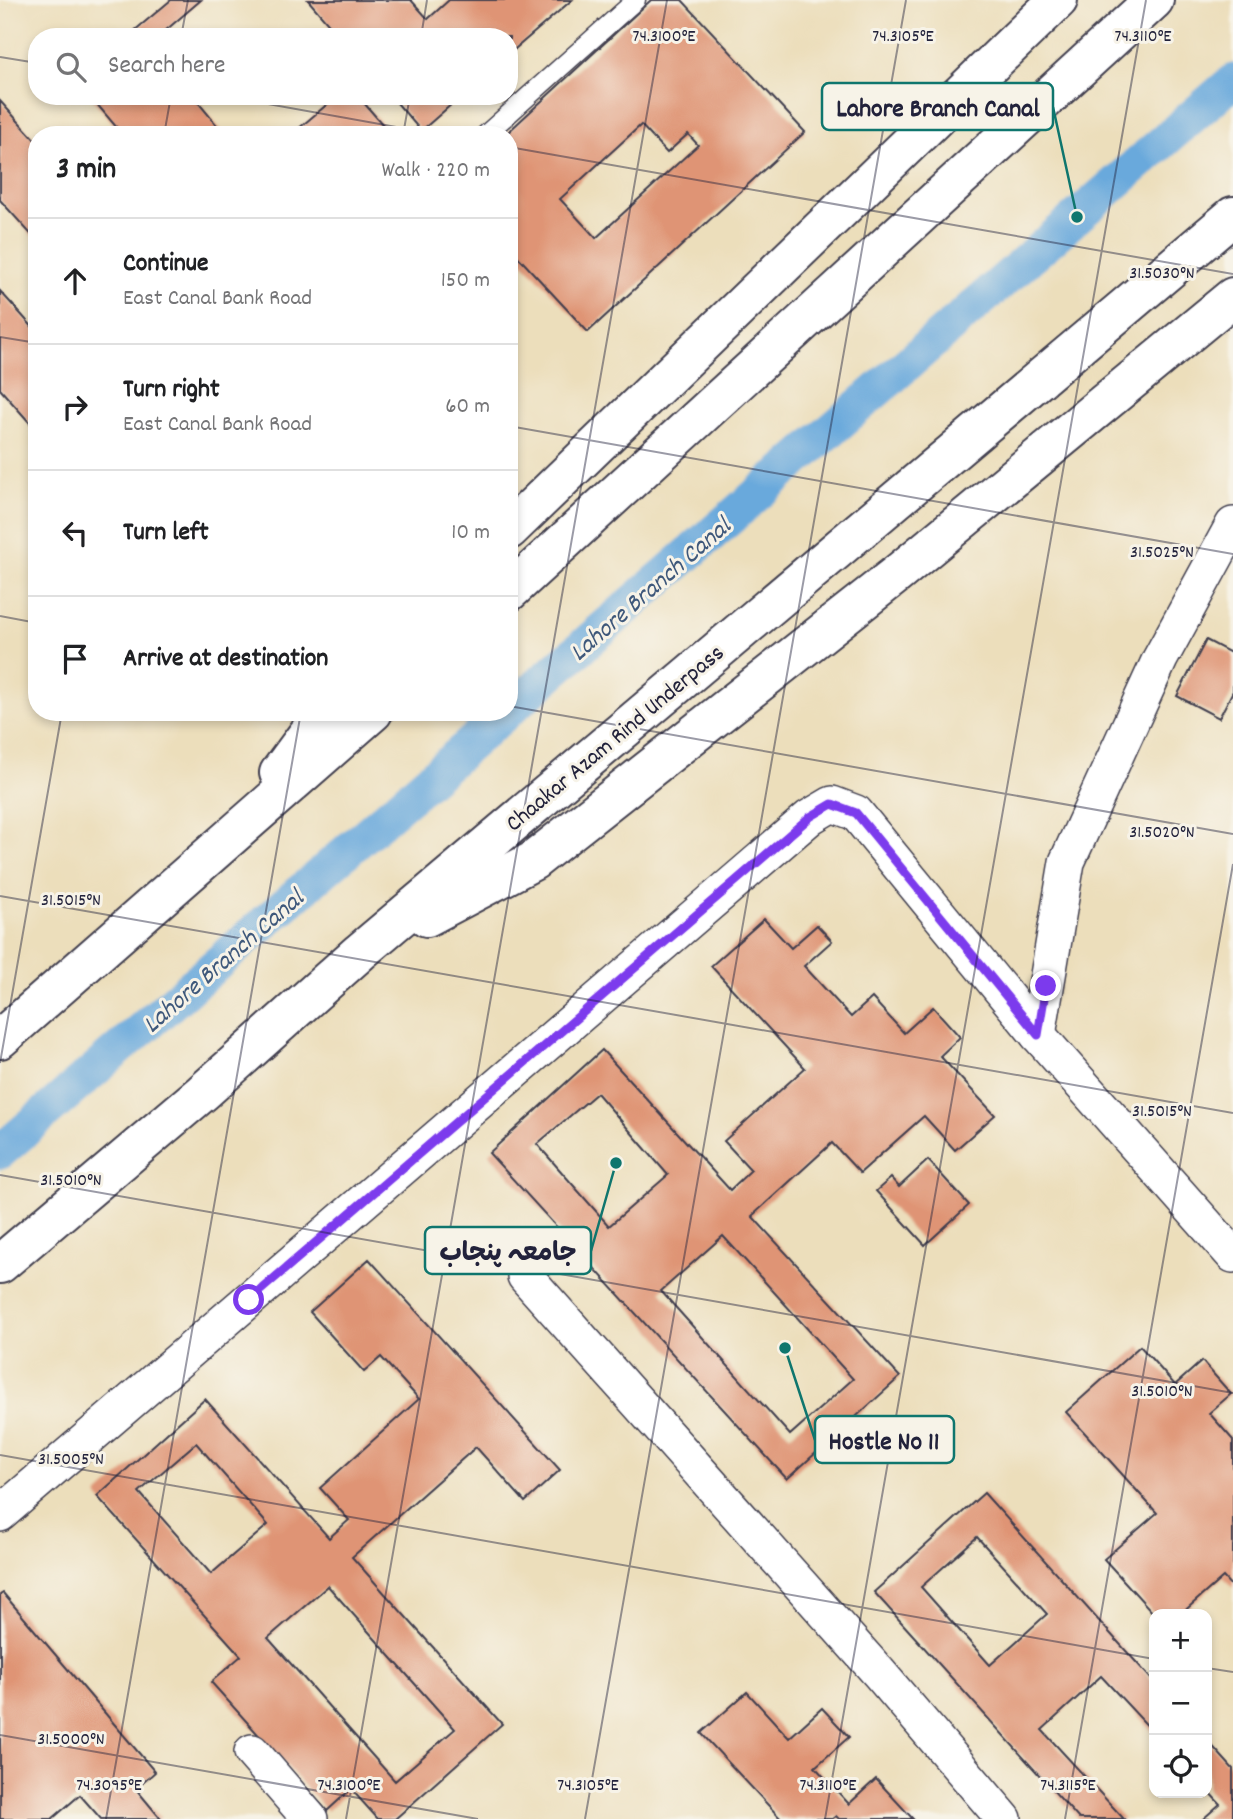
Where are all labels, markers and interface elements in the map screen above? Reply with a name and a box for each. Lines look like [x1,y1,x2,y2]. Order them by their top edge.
text: 74.3100°E [633,25,695,50]
text: 74.3105°E [872,25,934,50]
text: 74.3110°E [1115,25,1172,50]
search box [28,28,518,105]
icon: search [52,48,90,86]
text: Search here [108,48,226,85]
callout: Lahore Branch Canal [822,83,1053,130]
text: Lahore Branch Canal [836,92,1040,129]
text: 3 min [56,150,116,193]
text: Walk · 220 m [382,155,490,188]
text: Continue [123,246,208,283]
icon: ahead [56,262,94,300]
text: 31.5030°N [1129,262,1195,287]
text: 150 m [441,265,490,298]
text: East Canal Bank Road [123,283,312,316]
text: Turn right [123,372,220,409]
icon: right [56,388,94,426]
text: 60 m [445,391,490,424]
text: East Canal Bank Road [123,409,312,442]
water label: Lahore Branch Canal [562,509,742,671]
icon: left [56,514,94,552]
text: Turn left [123,515,209,552]
text: 10 m [451,517,490,550]
text: 31.5025°N [1130,541,1194,566]
street label: Chaakar Azam Rind Underpass [499,638,733,841]
icon: arrive [56,640,94,678]
text: Arrive at destination [123,641,328,678]
text: 31.5020°N [1129,821,1195,846]
water label: Lahore Branch Canal [135,881,315,1043]
text: 31.5015°N [41,889,101,914]
route end [1030,970,1061,1001]
text: 31.5015°N [1132,1100,1192,1125]
text: 31.5010°N [40,1169,102,1194]
callout: جامعہ پنجاب [425,1227,591,1274]
text: جامعہ پنجاب [439,1236,577,1273]
route start [233,1284,264,1315]
text: 31.5010°N [1131,1380,1193,1405]
callout: Hostle No 11 [815,1416,954,1463]
text: Hostle No 11 [829,1425,939,1462]
text: 31.5005°N [38,1448,104,1473]
map controls [1149,1609,1212,1798]
button: + [1149,1609,1212,1672]
button: − [1149,1672,1212,1735]
text: 31.5000°N [37,1728,105,1753]
button: locate [1149,1735,1212,1798]
text: 74.3095°E [76,1774,142,1799]
text: 74.3100°E [318,1774,380,1799]
text: 74.3105°E [557,1774,619,1799]
text: 74.3110°E [800,1774,857,1799]
text: 74.3115°E [1040,1774,1096,1799]

